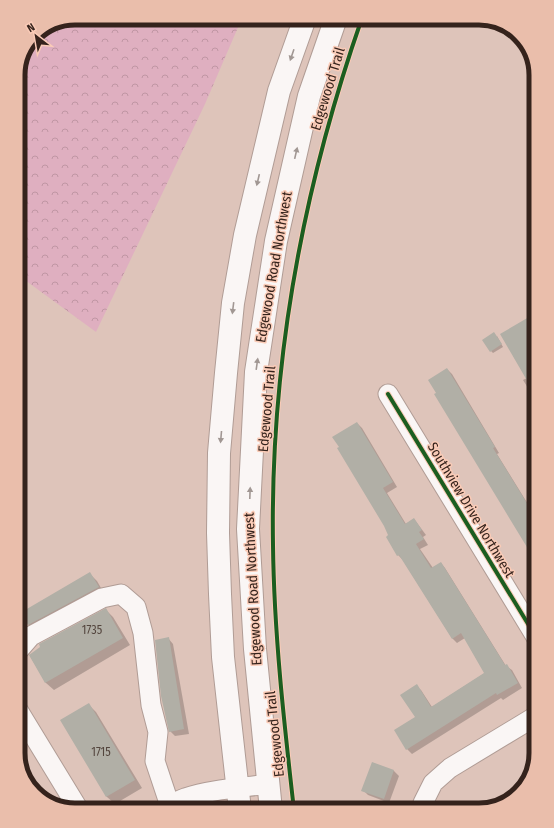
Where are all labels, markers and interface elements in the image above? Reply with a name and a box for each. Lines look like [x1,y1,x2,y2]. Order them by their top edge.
north arrow [16,16,56,56]
text: N [25,21,37,35]
street label: Edgewood Trail [307,45,349,133]
one-way arrow [289,49,295,61]
one-way arrow [293,147,299,159]
one-way arrow [255,174,261,186]
street label: Edgewood Road Northwest [252,190,296,344]
one-way arrow [230,302,236,314]
one-way arrow [254,358,260,370]
street label: Edgewood Trail [255,365,279,453]
one-way arrow [217,431,224,443]
street label: Southview Drive Northwest [424,439,518,581]
one-way arrow [247,486,253,499]
street label: Edgewood Road Northwest [240,512,266,666]
house number: 1735 [82,623,103,637]
street label: Edgewood Trail [262,690,288,778]
house number: 1715 [91,745,111,759]

